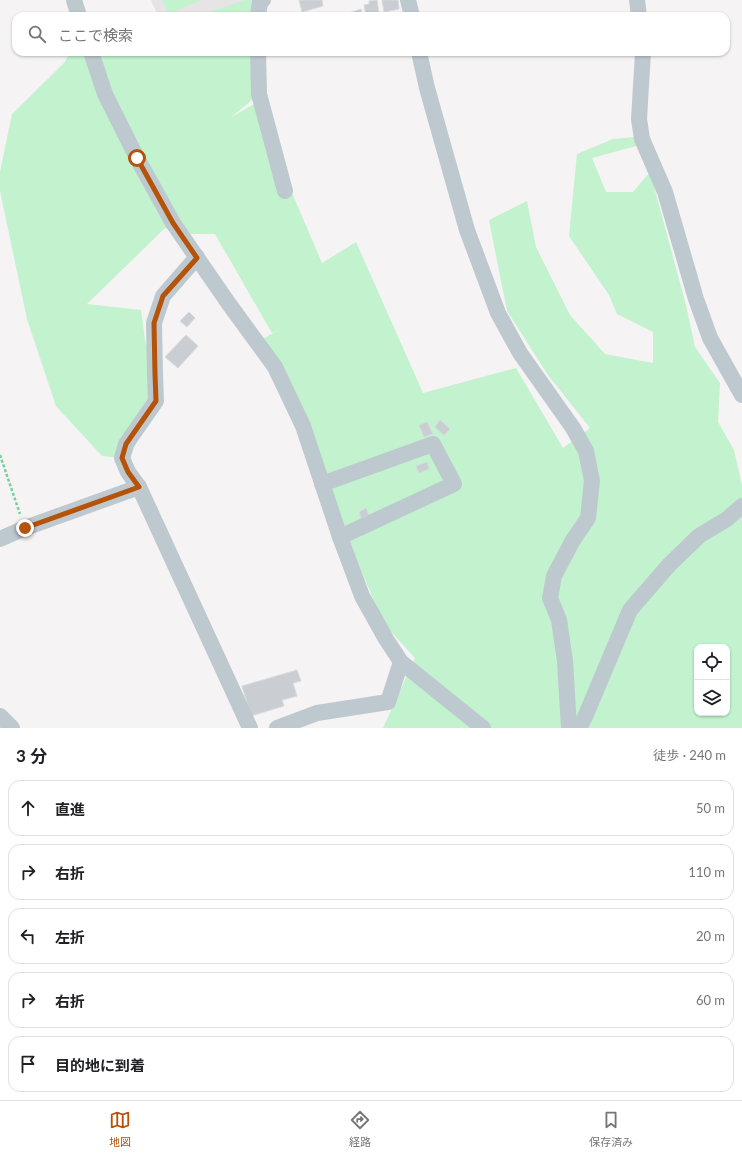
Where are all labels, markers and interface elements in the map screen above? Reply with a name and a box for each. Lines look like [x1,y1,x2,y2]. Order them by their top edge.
search box [12,12,730,56]
icon: search [26,23,48,45]
text: ここで検索 [58,26,133,44]
route start [128,149,146,167]
route end [16,519,34,537]
map controls [694,644,730,716]
button: locate [694,644,730,680]
button: layers [694,680,730,716]
text: 3 分 [16,745,47,766]
text: 徒歩 · 240 m [653,747,726,763]
icon: ahead [17,797,39,819]
text: 直進 [55,800,85,818]
text: 50 m [696,800,725,816]
icon: right [17,861,39,883]
text: 右折 [55,864,85,882]
text: 110 m [688,864,725,880]
icon: left [17,925,39,947]
text: 左折 [55,928,85,946]
text: 20 m [696,928,725,944]
icon: right [17,989,39,1011]
text: 右折 [55,992,85,1010]
text: 60 m [696,992,725,1008]
icon: arrive [17,1053,39,1075]
text: 目的地に到着 [55,1056,145,1074]
tab: 地図 [109,1109,131,1149]
tab: 経路 [349,1109,371,1149]
tab: 保存済み [589,1109,633,1149]

